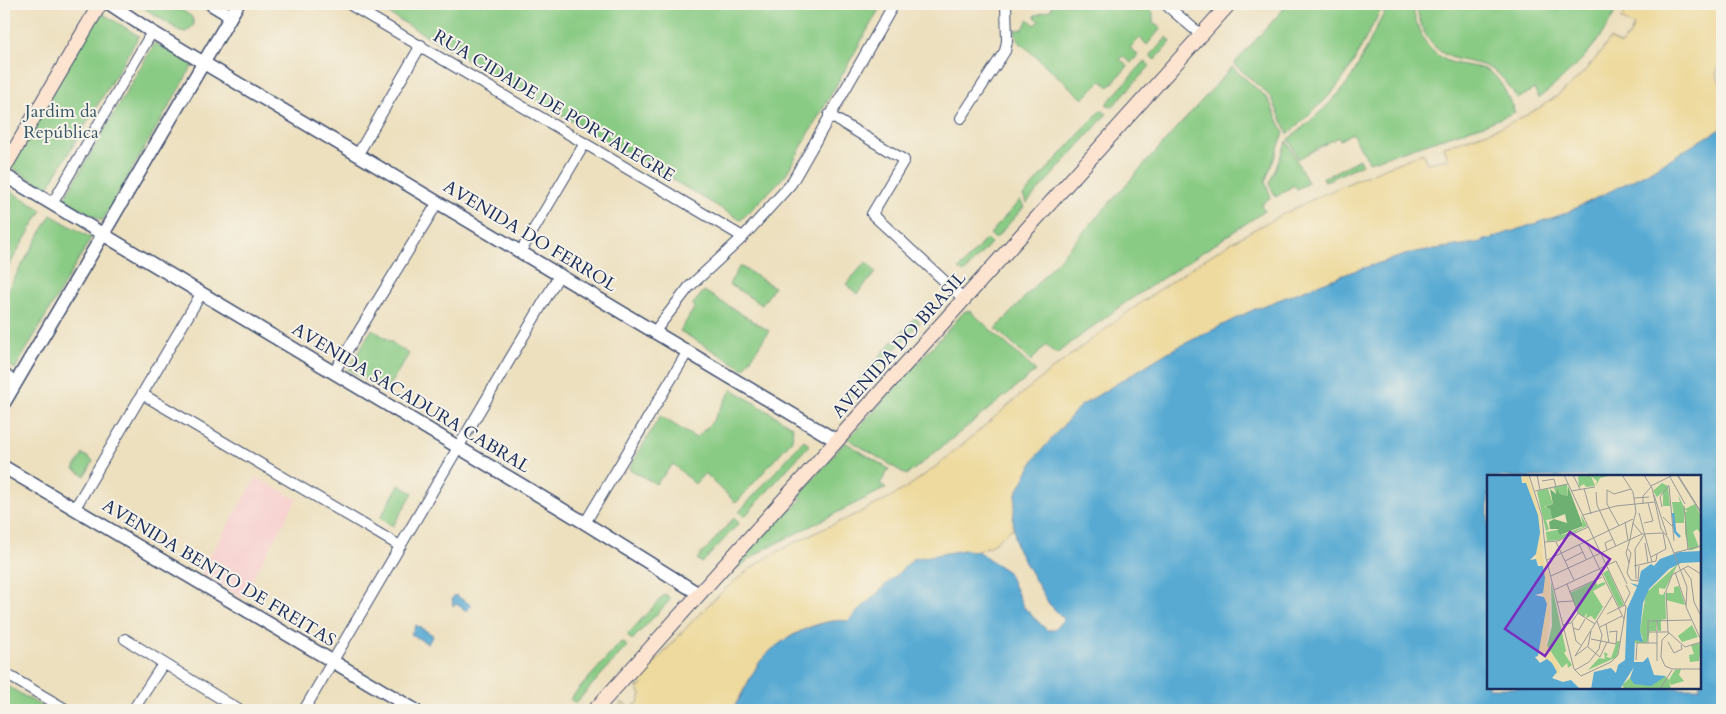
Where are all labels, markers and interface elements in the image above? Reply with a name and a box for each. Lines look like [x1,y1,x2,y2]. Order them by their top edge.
street label: RUA CIDADE DE PORTALEGRE [429,24,679,188]
park label: Jardim da República [22,99,99,145]
street label: AVENIDA DO FERROL [438,174,622,298]
street label: AVENIDA DO BRASIL [826,266,972,424]
street label: AVENIDA SACADURA CABRAL [287,317,535,479]
inset map [1487,475,1701,689]
street label: AVENIDA BENTO DE FREITAS [97,493,341,653]

